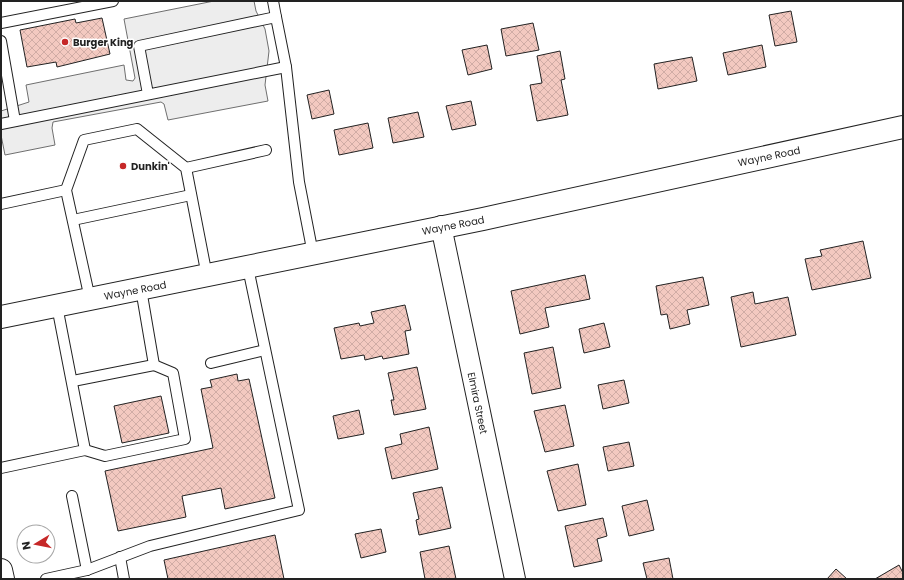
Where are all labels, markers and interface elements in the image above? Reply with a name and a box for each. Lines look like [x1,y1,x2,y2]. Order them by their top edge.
place label: Burger King [73,35,134,50]
marker: Burger King [60,37,70,47]
street label: Wayne Road [737,143,802,170]
place label: Dunkin' [131,159,170,174]
marker: Dunkin' [118,161,128,171]
street label: Wayne Road [421,212,486,239]
street label: Wayne Road [103,277,168,304]
street label: Elmira Street [464,371,491,436]
north arrow [16,524,56,564]
text: N [18,540,35,551]

